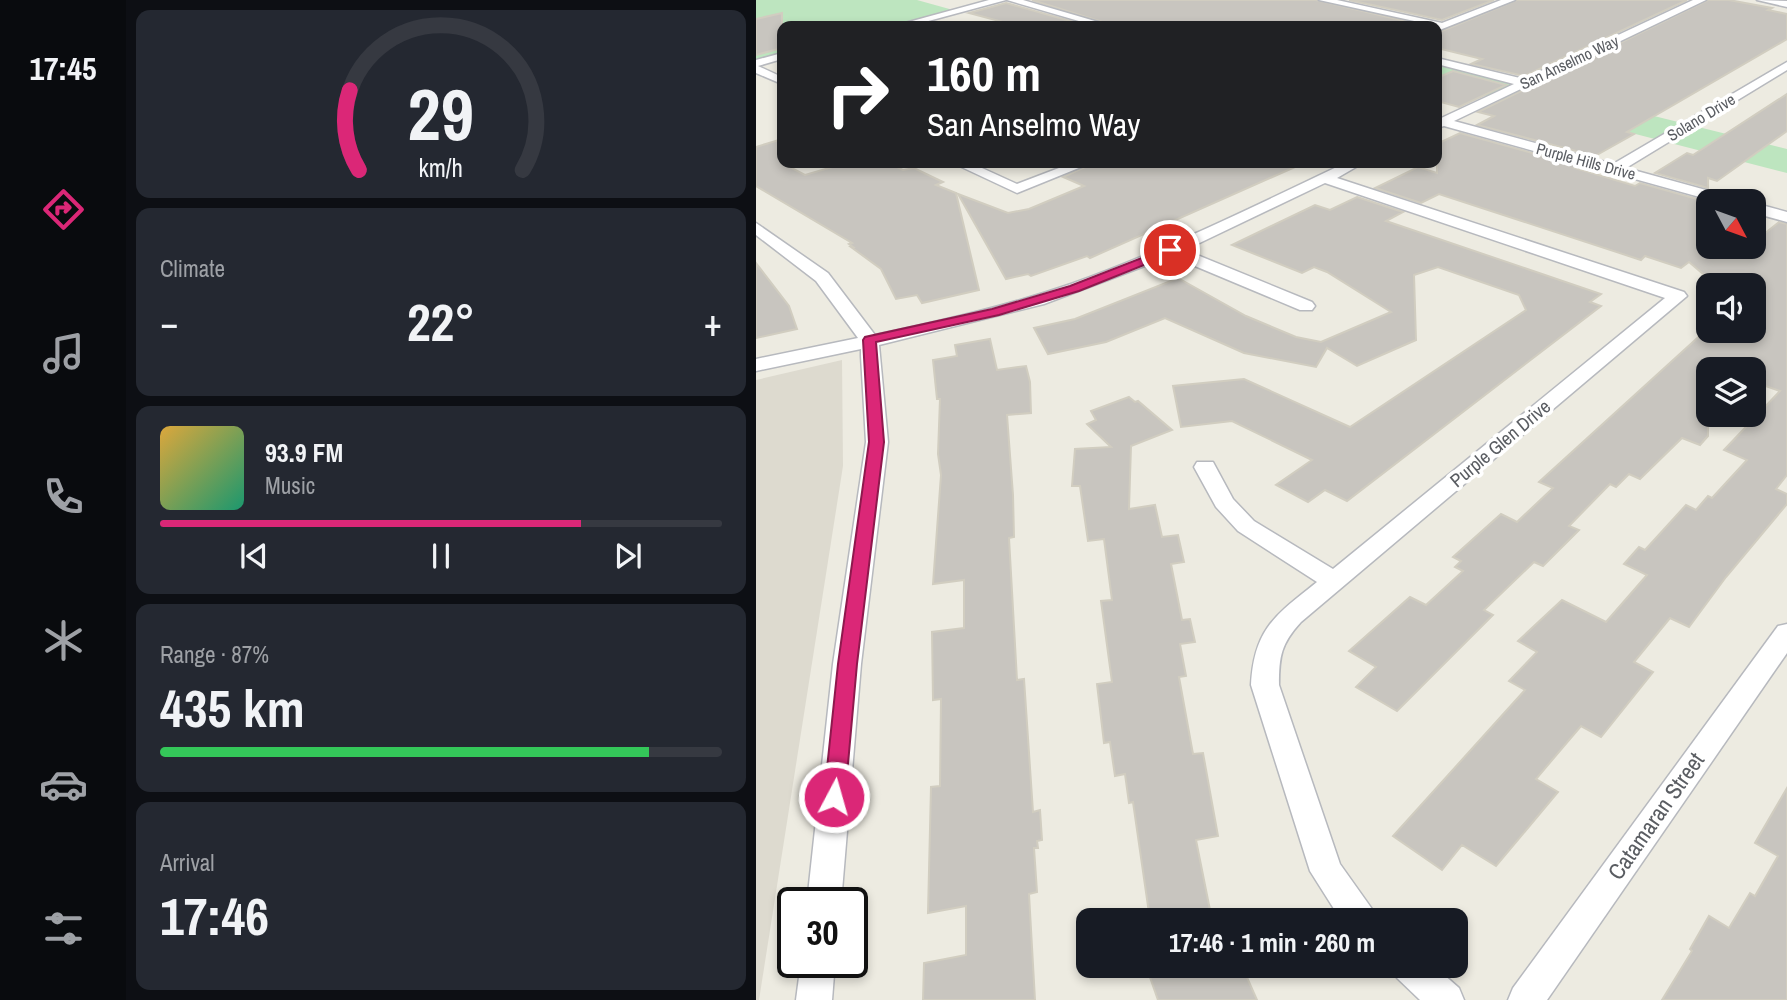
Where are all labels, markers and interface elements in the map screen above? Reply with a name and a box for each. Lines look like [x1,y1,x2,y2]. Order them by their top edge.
street label: San Anselmo Way [1516,29,1622,95]
text: 160 m [927,40,1041,106]
text: 17:45 [29,47,97,90]
icon: right [812,49,903,140]
text: 29 [408,65,474,163]
street label: Solano Drive [1663,88,1739,146]
text: San Anselmo Way [927,103,1140,146]
street label: Purple Hills Drive [1534,137,1638,185]
text: km/h [419,151,463,185]
icon: directions [39,185,88,234]
north arrow [1696,189,1766,259]
map controls [1696,189,1766,427]
pin [1140,220,1200,280]
icon: arrive [1151,231,1189,269]
text: Climate [160,253,225,284]
button: sound [1696,273,1766,343]
text: 22° [407,287,475,357]
text: − [160,297,178,348]
text: + [704,297,722,348]
icon: music [39,329,88,378]
button: layers [1696,357,1766,427]
street label: Purple Glen Drive [1444,393,1556,493]
text: 93.9 FM [265,435,343,470]
text: Music [265,470,315,501]
icon: phone [39,472,88,521]
icon: previous [235,537,273,575]
icon: pause [422,537,460,575]
icon: next [609,537,647,575]
icon: climate [39,616,88,665]
text: Range · 87% [160,639,269,670]
text: 435 km [160,673,305,743]
street label: Catamaran Street [1600,746,1711,886]
icon: car [39,760,88,809]
position arrow [797,760,871,834]
text: Arrival [160,847,215,878]
text: 17:46 [160,881,269,951]
speed limit sign: 30 [777,887,868,978]
icon: filters [39,904,88,953]
text: 17:46 · 1 min · 260 m [1169,925,1375,960]

